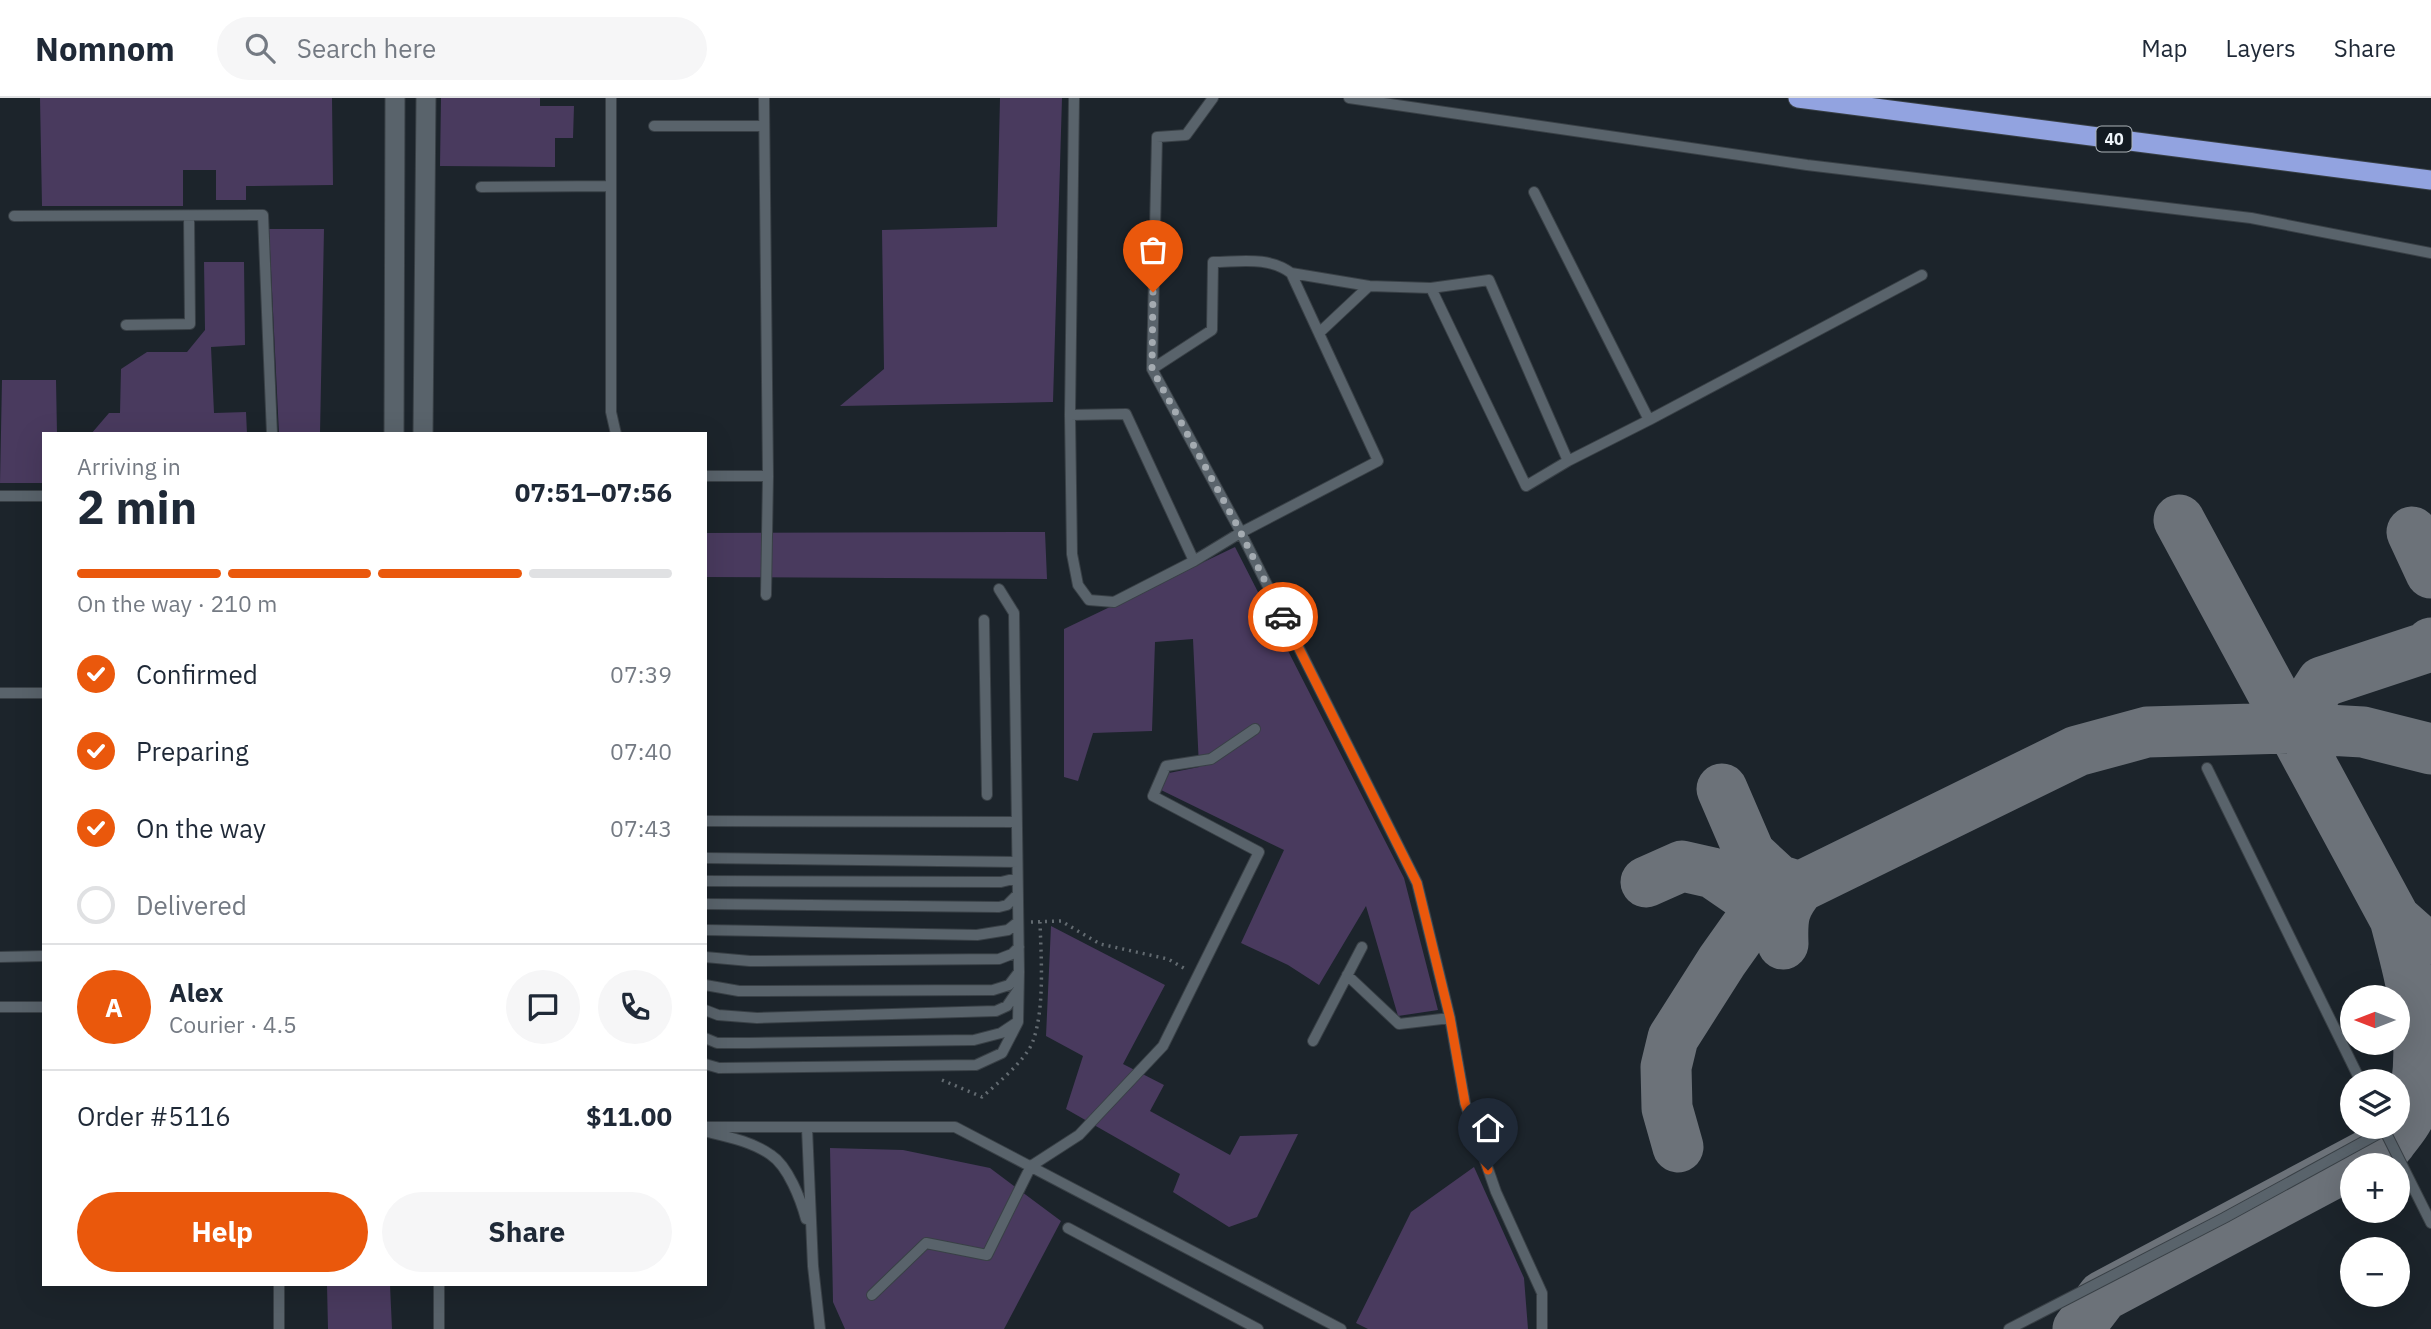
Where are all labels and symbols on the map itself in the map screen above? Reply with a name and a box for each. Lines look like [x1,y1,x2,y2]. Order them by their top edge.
road number: 40 [2096,126,2132,152]
pin [1123,220,1183,292]
courier [1248,582,1318,652]
north arrow [2340,985,2410,1055]
pin [1458,1098,1518,1170]

